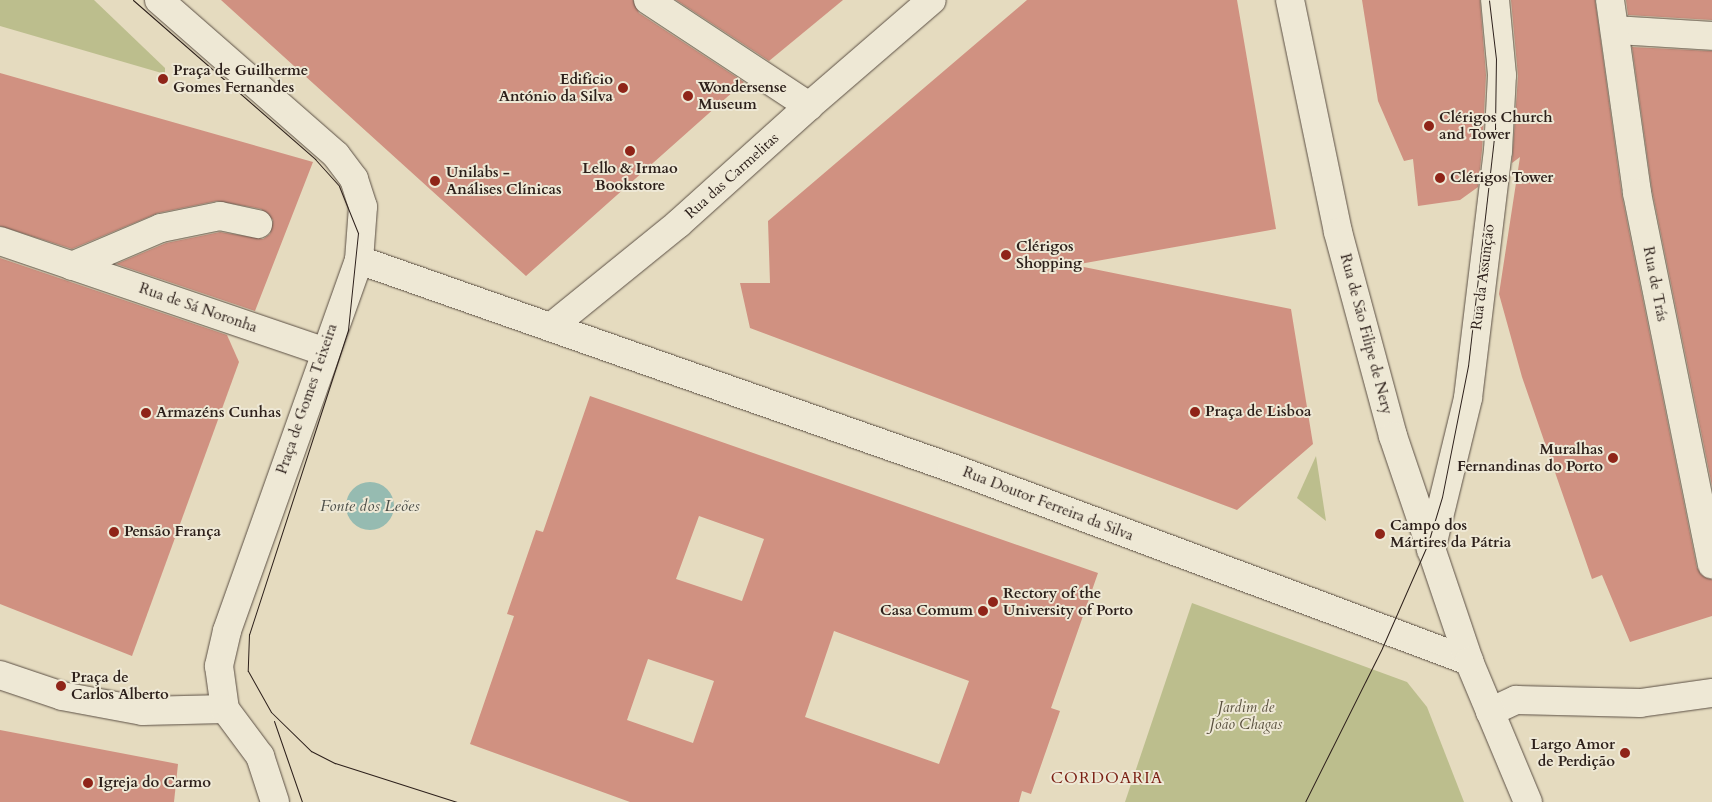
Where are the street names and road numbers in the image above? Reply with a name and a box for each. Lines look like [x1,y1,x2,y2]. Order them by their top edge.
street label: Rua das Carmelitas [681,129,783,223]
street label: Rua da Assunção [1468,223,1498,331]
street label: Rua de Trás [1639,245,1671,323]
street label: Rua de São Filipe de Nery [1336,252,1396,416]
street label: Rua de Sá Noronha [137,279,259,337]
street label: Praça de Gomes Teixeira [273,321,341,477]
street label: Rua Doutor Ferreira da Silva [960,463,1136,545]

